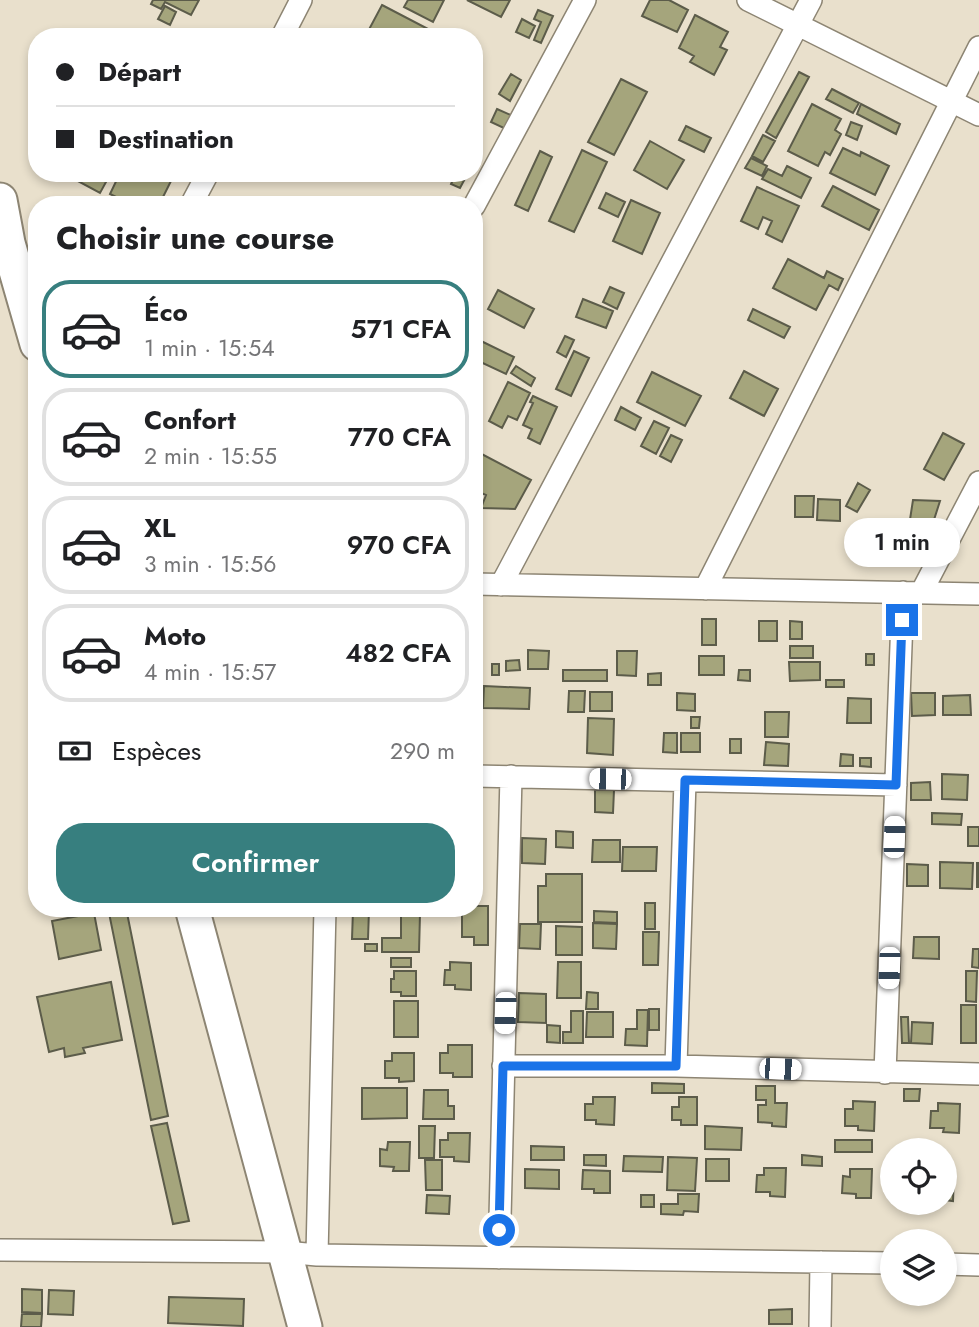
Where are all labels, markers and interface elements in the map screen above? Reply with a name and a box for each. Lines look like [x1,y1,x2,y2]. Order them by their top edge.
text: Départ [98,53,181,91]
text: Destination [98,120,234,158]
text: Choisir une course [56,215,334,261]
text: Éco [144,293,188,331]
icon: car [60,298,123,361]
text: 571 CFA [351,310,451,348]
text: 1 min · 15:54 [144,331,275,365]
text: Confort [144,401,236,439]
icon: car [60,406,123,469]
text: 770 CFA [348,418,451,456]
text: 2 min · 15:55 [144,439,277,473]
text: XL [144,509,176,547]
icon: car [60,514,123,577]
callout: 1 min [844,518,960,568]
text: 1 min [874,525,930,559]
text: 970 CFA [347,526,451,564]
text: 3 min · 15:56 [144,547,277,581]
route end [886,604,918,636]
text: Moto [144,617,206,655]
icon: car [60,622,123,685]
text: 482 CFA [345,634,451,672]
text: 4 min · 15:57 [144,655,276,689]
icon: cash [56,732,94,770]
text: Espèces [112,732,201,770]
text: 290 m [390,734,455,768]
car [589,768,632,790]
car [883,816,906,858]
button: Confirmer [56,823,455,903]
car [878,947,901,989]
car [494,992,517,1034]
car [759,1058,802,1080]
map controls [880,1138,957,1306]
button: locate [880,1138,957,1215]
route start [483,1214,515,1246]
button: layers [880,1229,957,1306]

